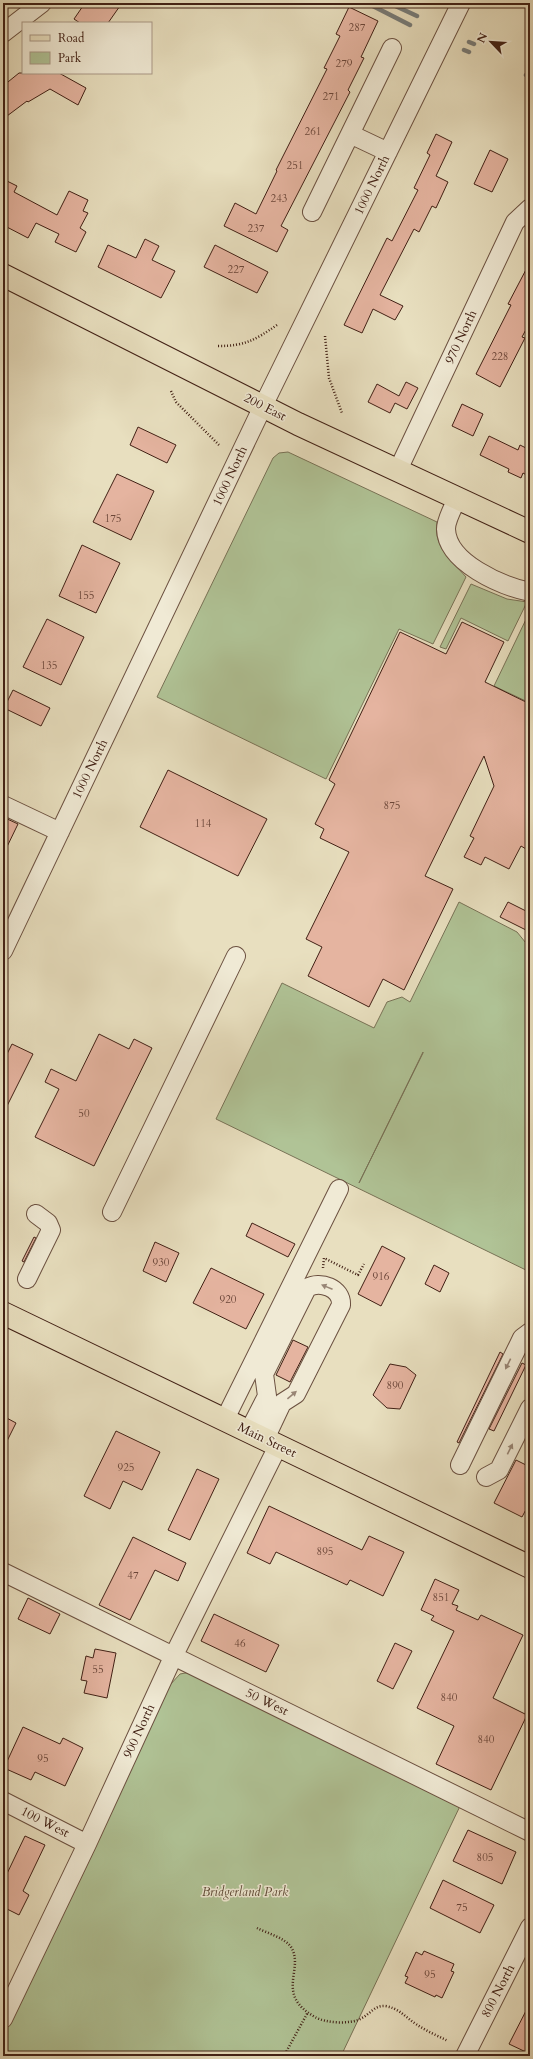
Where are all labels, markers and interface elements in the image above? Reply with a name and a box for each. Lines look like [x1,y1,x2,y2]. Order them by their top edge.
house number: 287 [349,20,366,35]
legend [22,22,152,74]
north arrow [471,22,511,62]
text: Road [58,30,85,46]
text: N [474,30,491,45]
text: Park [58,50,82,66]
house number: 279 [336,56,353,71]
house number: 271 [323,89,339,104]
house number: 261 [305,124,321,139]
street label: 1000 North [350,152,394,218]
house number: 251 [287,158,303,173]
house number: 243 [271,191,288,206]
house number: 237 [248,221,265,236]
house number: 227 [228,262,245,277]
street label: 970 North [441,307,481,367]
house number: 228 [492,349,508,364]
street label: 200 East [241,389,289,425]
street label: 1000 North [208,443,252,509]
house number: 175 [105,511,121,526]
house number: 155 [78,588,94,603]
house number: 135 [41,658,57,673]
street label: 1000 North [68,736,112,802]
house number: 875 [384,798,400,813]
house number: 114 [195,816,212,831]
house number: 50 [78,1106,90,1121]
house number: 930 [153,1255,170,1270]
house number: 916 [373,1269,390,1284]
one-way arrow [321,1283,333,1289]
house number: 920 [220,1292,237,1307]
one-way arrow [505,1358,511,1369]
house number: 890 [387,1378,404,1393]
one-way arrow [287,1391,298,1400]
street label: Main Street [234,1418,300,1462]
one-way arrow [507,1443,513,1455]
house number: 925 [118,1460,134,1475]
house number: 895 [317,1544,333,1559]
house number: 47 [127,1568,139,1583]
house number: 851 [433,1590,449,1605]
house number: 46 [234,1636,246,1651]
house number: 55 [92,1662,104,1677]
street label: 50 West [243,1684,291,1720]
house number: 840 [441,1690,458,1705]
street label: 900 North [119,1701,159,1761]
house number: 840 [478,1732,495,1747]
house number: 95 [37,1751,49,1766]
street label: 100 West [18,1802,72,1842]
house number: 805 [477,1850,493,1865]
park label: Bridgerland Park [202,1883,289,1901]
house number: 75 [456,1900,468,1915]
street label: 800 North [477,1961,519,2021]
house number: 95 [424,1967,436,1982]

